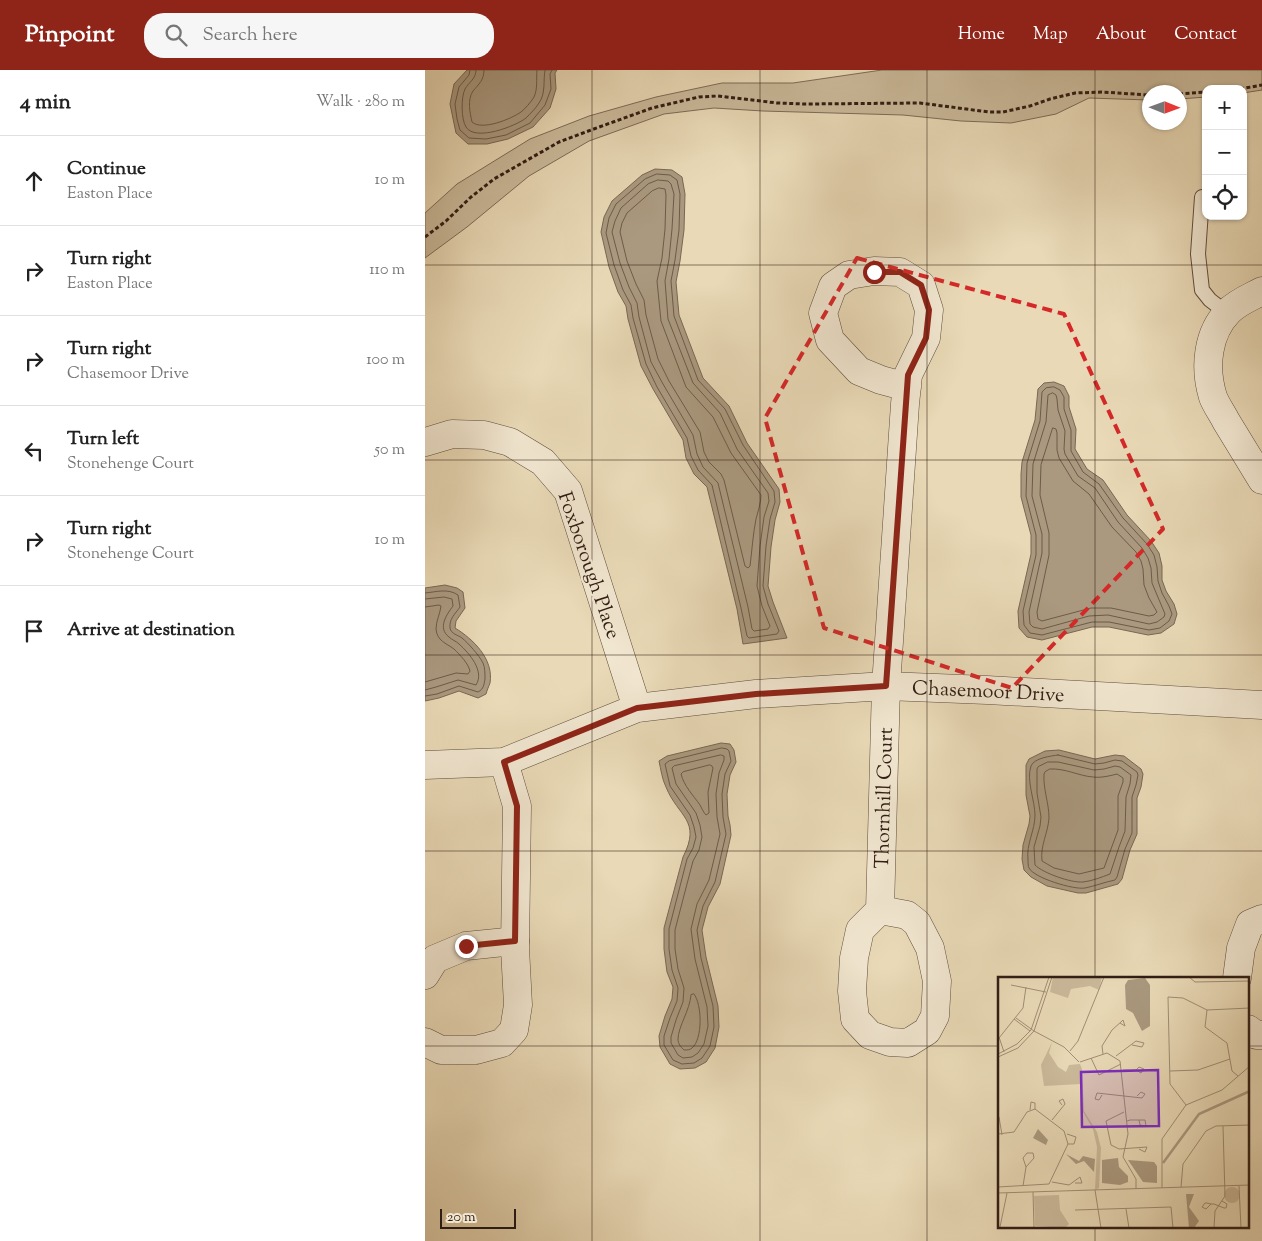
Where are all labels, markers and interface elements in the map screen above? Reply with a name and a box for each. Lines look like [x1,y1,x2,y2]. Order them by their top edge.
search box [144,13,494,58]
text: Pinpoint [25,18,114,52]
icon: search [162,21,190,49]
text: Search here [202,22,298,49]
text: Home [958,22,1005,48]
text: Map [1033,22,1068,48]
text: About [1096,22,1146,48]
text: Contact [1174,22,1237,48]
north arrow [1142,85,1187,130]
map controls [1202,85,1247,220]
button: + [1202,85,1247,130]
text: 4 min [20,88,71,118]
text: Walk · 280 m [316,91,405,114]
button: − [1202,130,1247,175]
text: Continue [67,156,146,183]
icon: ahead [20,167,48,195]
text: 10 m [375,169,405,192]
button: locate [1202,175,1247,220]
text: Easton Place [67,183,153,206]
text: Turn right [67,246,151,273]
icon: right [20,257,48,285]
text: 110 m [369,259,405,282]
route start [863,261,886,284]
text: Easton Place [67,273,153,296]
text: Turn right [67,336,151,363]
icon: right [20,347,48,375]
text: 100 m [366,349,405,372]
text: Chasemoor Drive [67,363,189,386]
text: Turn left [67,426,139,453]
icon: left [20,437,48,465]
text: 50 m [374,439,405,462]
text: Stonehenge Court [67,453,194,476]
street label: Foxborough Place [549,488,626,643]
text: Turn right [67,516,151,543]
icon: right [20,527,48,555]
text: 10 m [375,529,405,552]
text: Stonehenge Court [67,543,194,566]
icon: arrive [20,617,48,645]
text: Arrive at destination [67,617,235,644]
street label: Chasemoor Drive [911,675,1065,711]
street label: Thornhill Court [869,727,902,869]
route end [455,935,478,958]
inset map [998,977,1249,1228]
scale bar [440,1206,516,1229]
text: 20 m [447,1208,476,1228]

